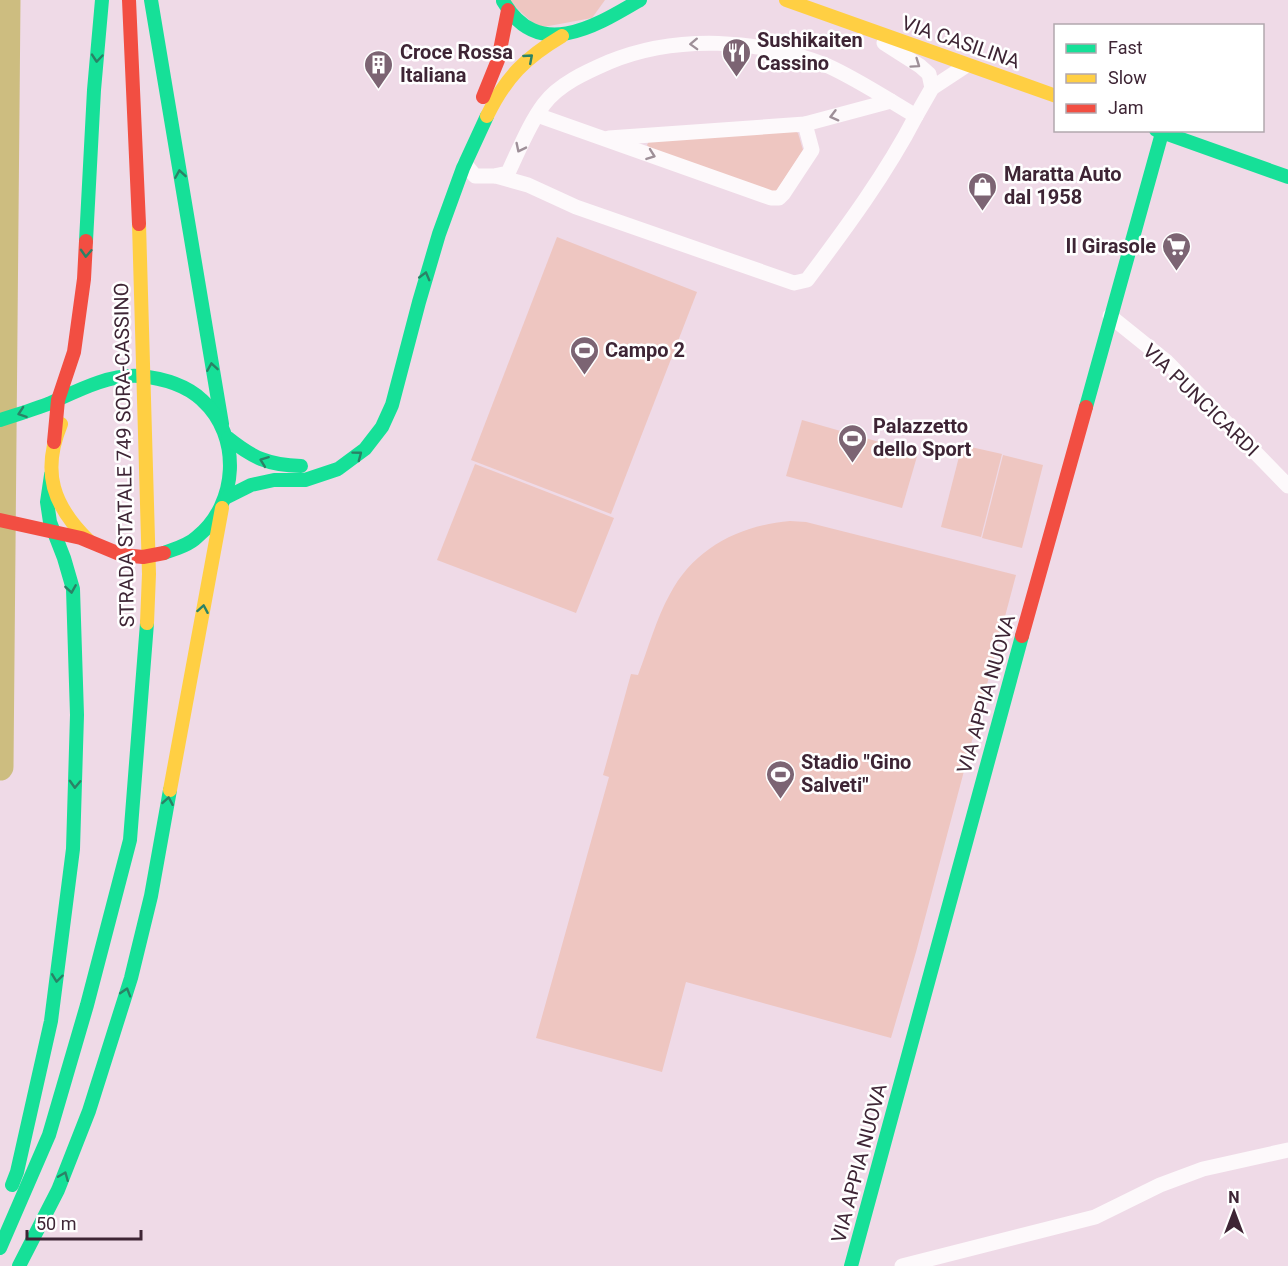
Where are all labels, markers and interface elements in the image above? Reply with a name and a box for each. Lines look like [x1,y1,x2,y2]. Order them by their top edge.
street label: VIA CASILINA [899,11,1023,73]
legend [1054,24,1264,132]
place label: Sushikaiten Cassino [757,28,863,75]
restaurant icon: Sushikaiten Cassino [720,36,752,78]
text: Fast [1108,37,1143,58]
one-way arrow [690,38,699,51]
place label: Croce Rossa Italiana [400,40,513,87]
building icon: Croce Rossa Italiana [363,48,395,90]
one-way arrow [90,54,103,63]
one-way arrow [522,54,533,65]
one-way arrow [910,57,921,68]
text: Slow [1108,67,1147,88]
text: Jam [1108,97,1144,118]
one-way arrow [829,109,839,122]
one-way arrow [516,141,527,152]
one-way arrow [646,148,656,161]
place label: Maratta Auto dal 1958 [1004,162,1121,209]
one-way arrow [174,170,187,180]
shop icon: Maratta Auto dal 1958 [967,170,999,212]
supermarket icon: Il Girasole [1161,230,1193,272]
place label: Il Girasole [1066,234,1156,258]
one-way arrow [79,248,92,257]
one-way arrow [418,271,430,282]
street label: STRADA STATALE 749 SORA-CASSINO [109,282,139,628]
sports icon: Campo 2 [568,334,600,376]
place label: Campo 2 [605,338,685,362]
street label: VIA PUNCICARDI [1138,339,1264,461]
one-way arrow [206,362,219,372]
one-way arrow [17,405,28,418]
place label: Palazzetto dello Sport [873,414,972,461]
sports icon: Palazzetto dello Sport [836,422,868,464]
one-way arrow [351,451,362,462]
one-way arrow [259,456,270,469]
one-way arrow [65,584,77,594]
one-way arrow [196,605,209,615]
street label: VIA APPIA NUOVA [952,612,1020,776]
place label: Stadio "Gino Salveti" [801,750,911,797]
sports icon: Stadio "Gino Salveti" [764,758,796,800]
one-way arrow [68,779,81,788]
one-way arrow [161,797,174,807]
one-way arrow [51,973,63,982]
one-way arrow [119,987,132,998]
street label: VIA APPIA NUOVA [826,1081,892,1245]
one-way arrow [56,1171,69,1182]
north arrow [1204,1182,1264,1242]
text: N [1228,1188,1240,1207]
scale bar [27,1203,141,1241]
text: 50 m [36,1213,76,1234]

